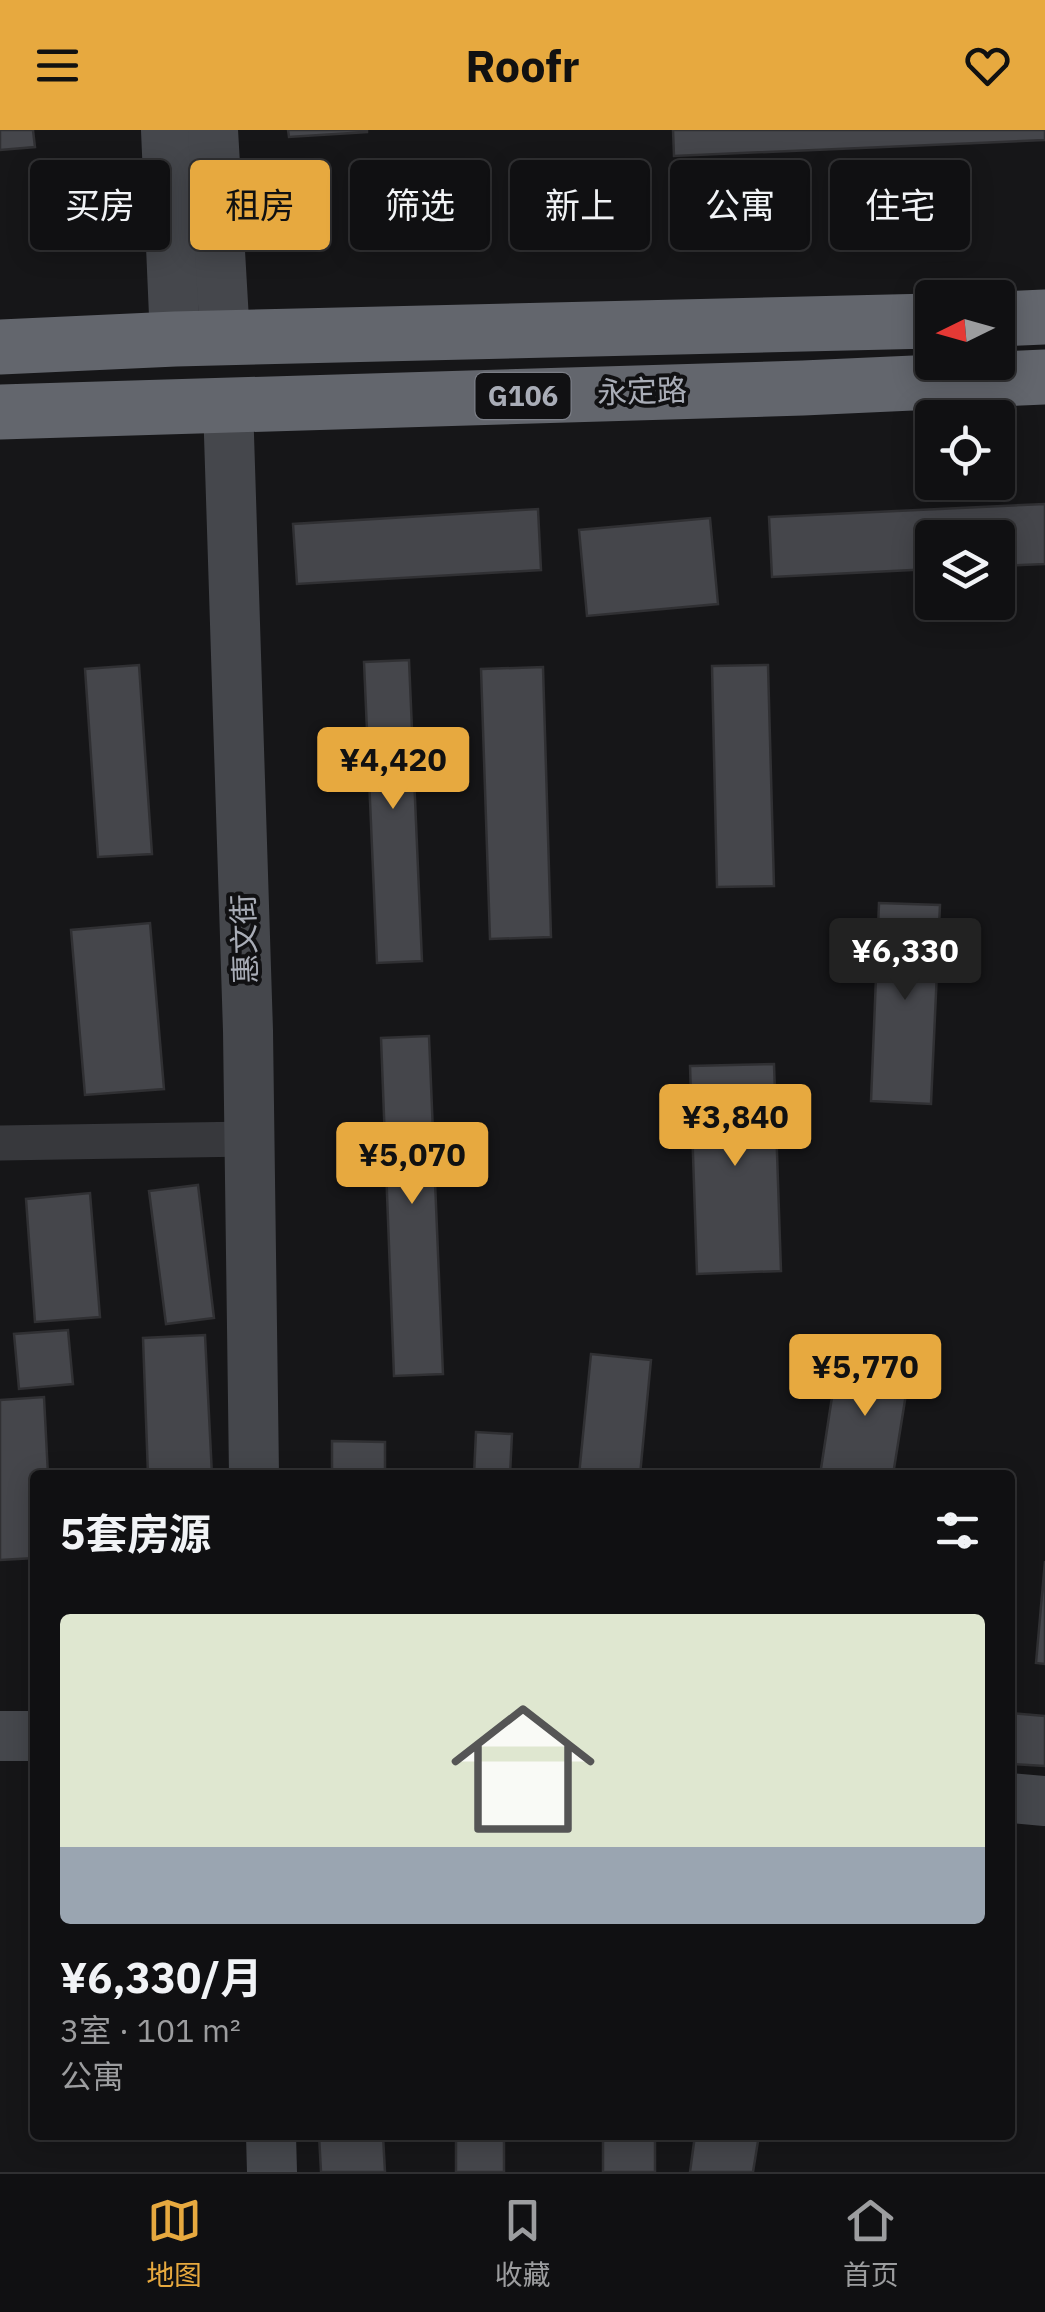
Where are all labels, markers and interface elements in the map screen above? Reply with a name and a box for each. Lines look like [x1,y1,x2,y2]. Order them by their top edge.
text: Roofr [465,36,580,94]
icon: menu [30,38,85,93]
icon: heart [960,38,1015,93]
chip: 买房 [30,160,170,250]
chip: 租房 [190,160,330,250]
chip: 筛选 [350,160,490,250]
chip: 新上 [510,160,650,250]
chip: 公寓 [670,160,810,250]
chip: 住宅 [830,160,970,250]
north arrow [915,280,1015,380]
map controls [915,280,1015,620]
street label: 永定路 [596,369,688,412]
road number: G106 [476,373,570,419]
button: locate [915,400,1015,500]
button: layers [915,520,1015,620]
pin: ¥4,420 [312,727,474,812]
text: ¥4,420 [339,738,447,780]
street label: 惠文街 [222,893,265,985]
pin: ¥6,330 [824,918,986,1003]
text: ¥6,330 [851,929,959,971]
pin: ¥3,840 [654,1084,816,1169]
text: ¥3,840 [681,1095,789,1137]
pin: ¥5,070 [331,1122,493,1207]
text: ¥5,070 [358,1133,466,1175]
pin: ¥5,770 [784,1334,946,1419]
text: ¥5,770 [811,1345,919,1387]
icon: filters [930,1503,985,1558]
text: 5套房源 [60,1506,211,1561]
icon: home [433,1679,613,1859]
text: ¥6,330/月 [60,1950,262,2005]
text: 3室 · 101 m² [60,2009,241,2051]
text: 公寓 [60,2055,124,2097]
tab: 地图 [146,2193,202,2293]
tab: 收藏 [494,2193,551,2293]
tab: 首页 [843,2193,899,2293]

